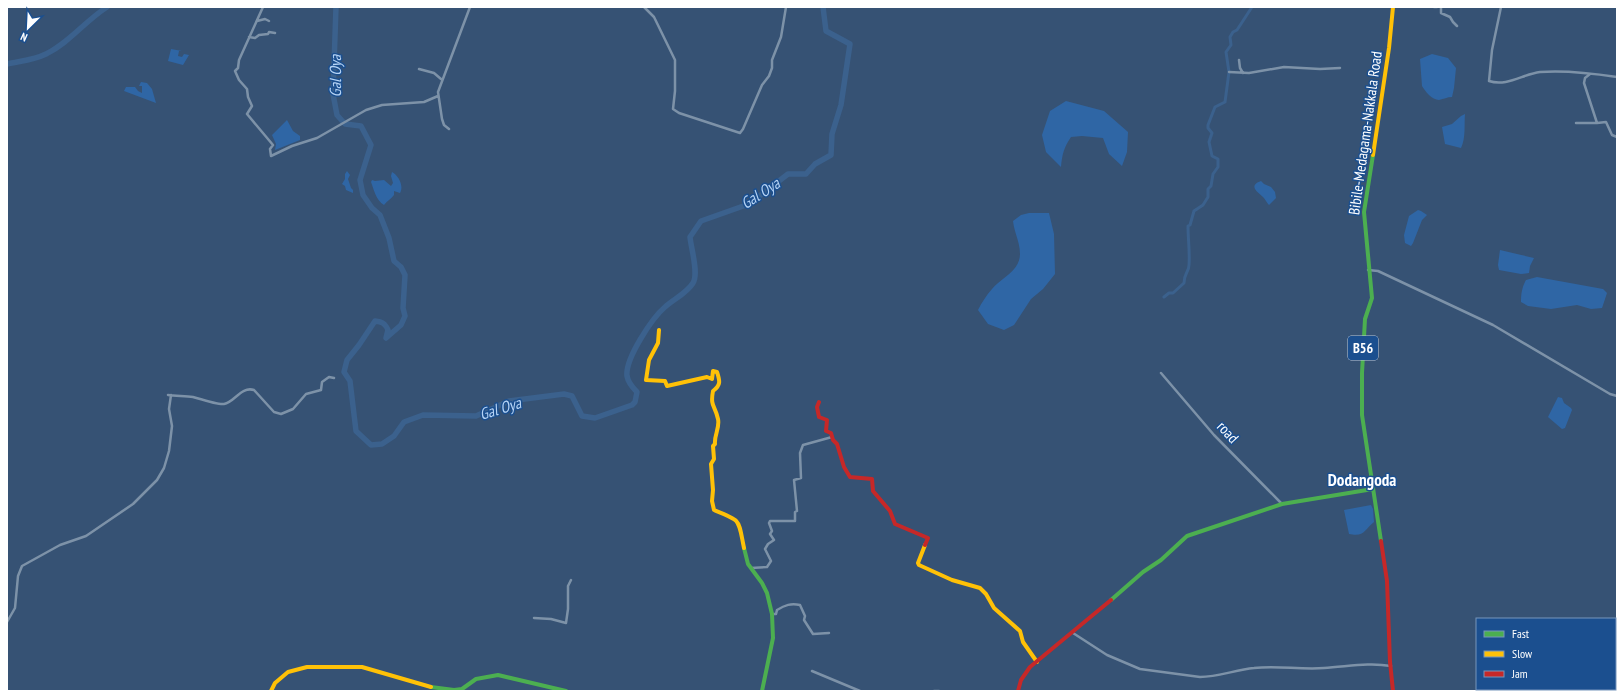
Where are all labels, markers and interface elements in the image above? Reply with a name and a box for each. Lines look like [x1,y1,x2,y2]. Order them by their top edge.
north arrow [8,8,48,48]
text: N [18,30,29,45]
street label: Bibile-Medagama-Nakkala Road [1344,50,1386,216]
water label: Gal Oya [325,53,345,97]
water label: Gal Oya [737,172,785,213]
road number: B56 [1348,336,1378,360]
water label: Gal Oya [477,392,525,424]
street label: road [1213,417,1243,447]
district label: Dodangoda [1328,469,1396,491]
legend [1476,618,1616,690]
text: Fast [1512,626,1530,641]
text: Slow [1512,646,1533,661]
text: Jam [1511,666,1528,681]

